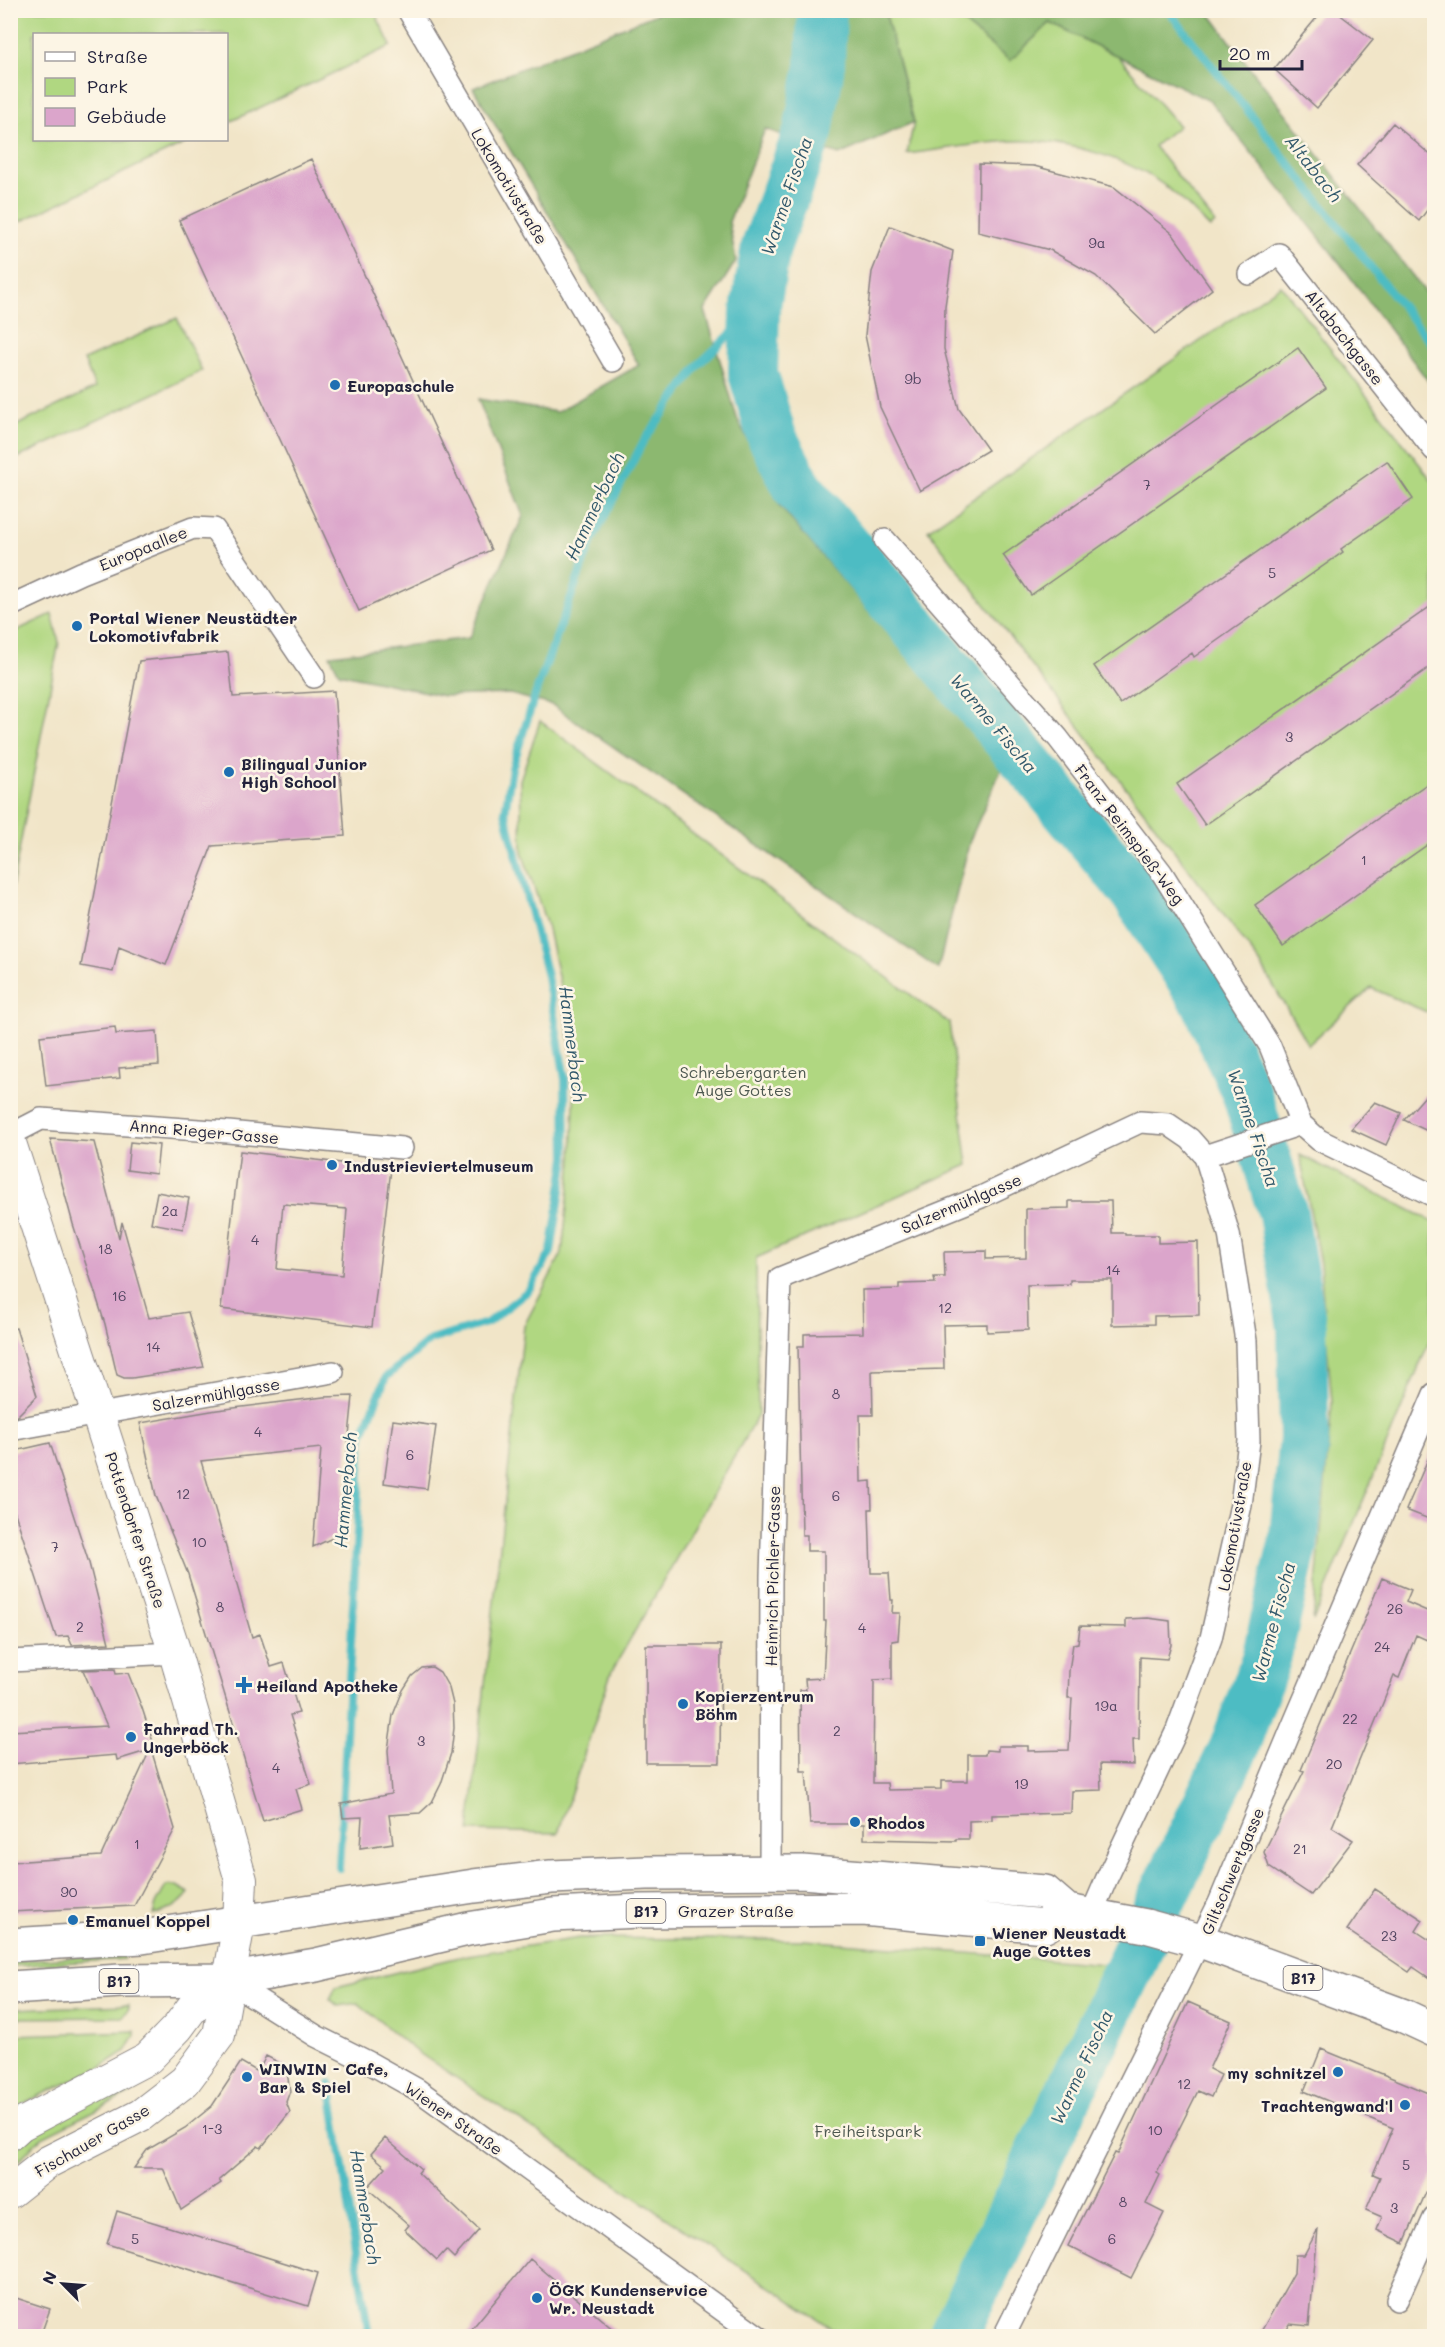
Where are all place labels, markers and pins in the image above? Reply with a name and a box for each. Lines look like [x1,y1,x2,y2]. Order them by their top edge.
place label: Europaschule [347,375,454,396]
marker: Europaschule [328,378,342,392]
place label: Portal Wiener Neustädter Lokomotivfabrik [89,607,297,646]
marker: Portal Wiener Neustädter Lokomotivfabrik [70,619,84,633]
place label: Bilingual Junior High School [241,753,367,792]
marker: Bilingual Junior High School [222,765,236,779]
place label: Industrieviertelmuseum [344,1155,533,1176]
marker: Industrieviertelmuseum [325,1158,339,1172]
place label: Heiland Apotheke [256,1675,398,1696]
marker: Heiland Apotheke [237,1678,251,1692]
place label: Kopierzentrum Böhm [695,1685,814,1724]
marker: Kopierzentrum Böhm [676,1697,690,1711]
place label: Fahrrad Th. Ungerböck [143,1718,238,1757]
marker: Fahrrad Th. Ungerböck [124,1730,138,1744]
place label: Rhodos [867,1812,925,1833]
marker: Rhodos [848,1815,862,1829]
place label: Emanuel Koppel [85,1910,210,1931]
marker: Emanuel Koppel [66,1913,80,1927]
place label: Wiener Neustadt Auge Gottes [992,1922,1126,1961]
marker: Wiener Neustadt Auge Gottes [973,1934,987,1948]
place label: WINWIN - Cafe, Bar & Spiel [259,2058,388,2097]
place label: my schnitzel [1227,2062,1326,2083]
marker: my schnitzel [1331,2065,1345,2079]
marker: WINWIN - Cafe, Bar & Spiel [240,2070,254,2084]
place label: Trachtengwand'l [1261,2095,1393,2116]
marker: Trachtengwand'l [1398,2098,1412,2112]
place label: ÖGK Kundenservice Wr. Neustadt [549,2279,707,2318]
marker: ÖGK Kundenservice Wr. Neustadt [530,2291,544,2305]

